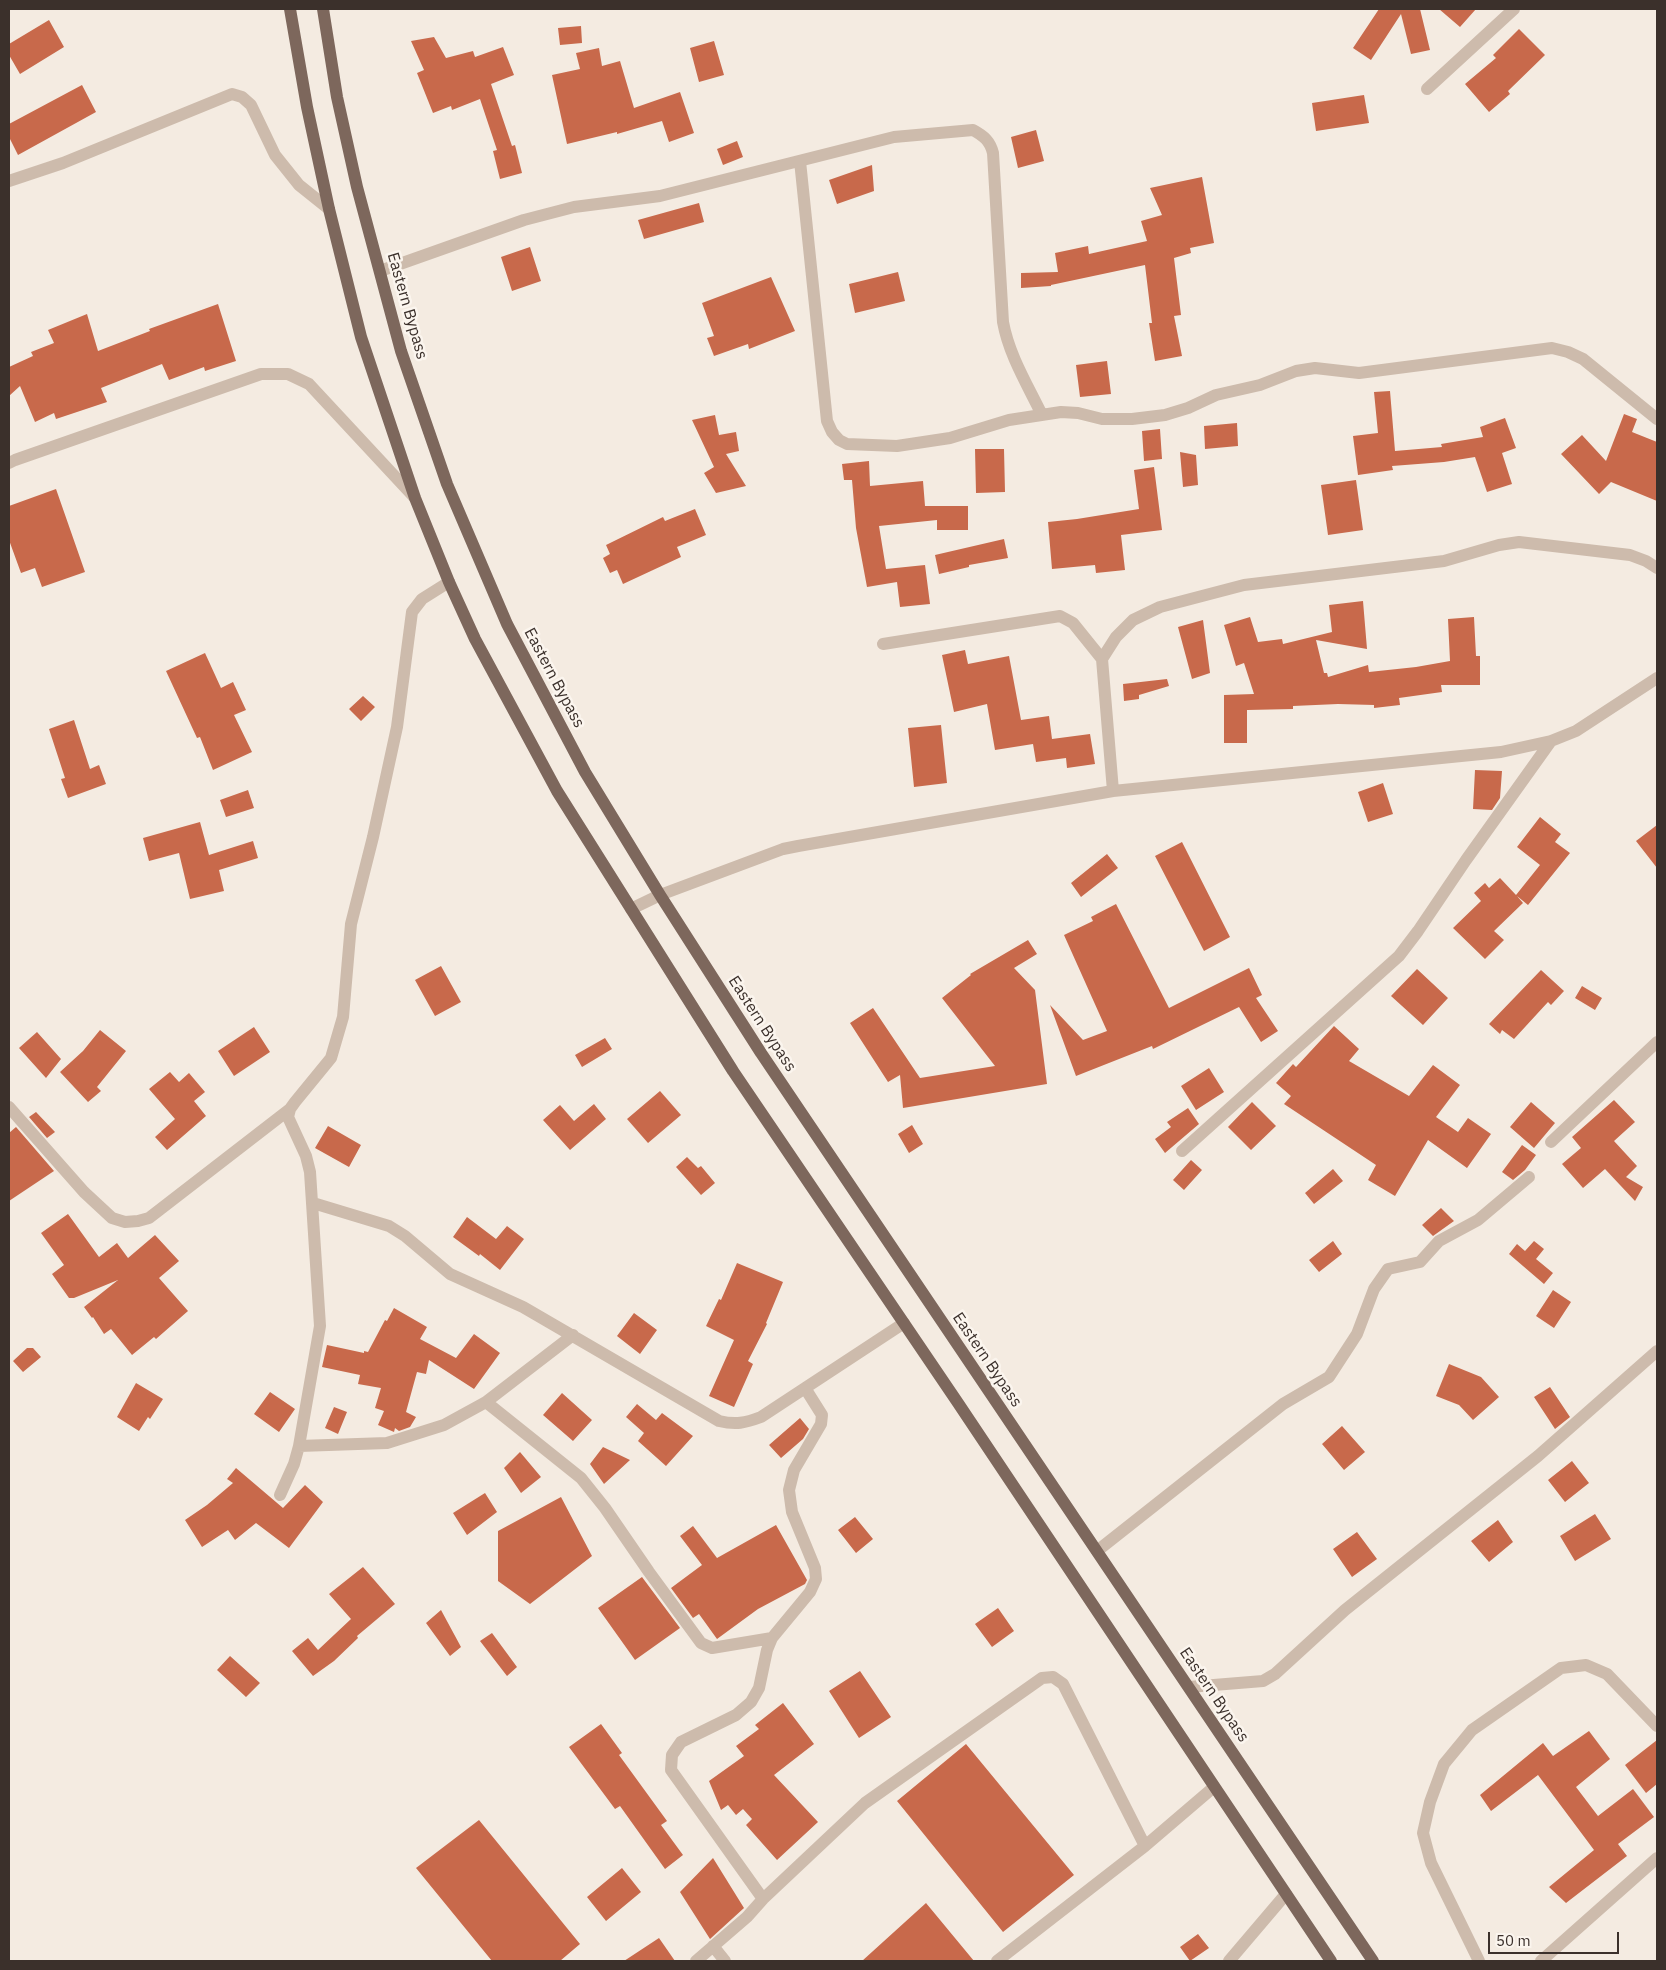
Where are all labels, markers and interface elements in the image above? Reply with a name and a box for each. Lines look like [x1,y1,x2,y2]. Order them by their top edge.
street label: Eastern Bypass [383,250,431,362]
street label: Eastern Bypass [520,625,588,731]
street label: Eastern Bypass [724,973,800,1075]
street label: Eastern Bypass [948,1309,1026,1411]
street label: Eastern Bypass [1175,1644,1253,1746]
scale bar [1491,1922,1622,1954]
text: 50 m [1496,1931,1531,1950]

